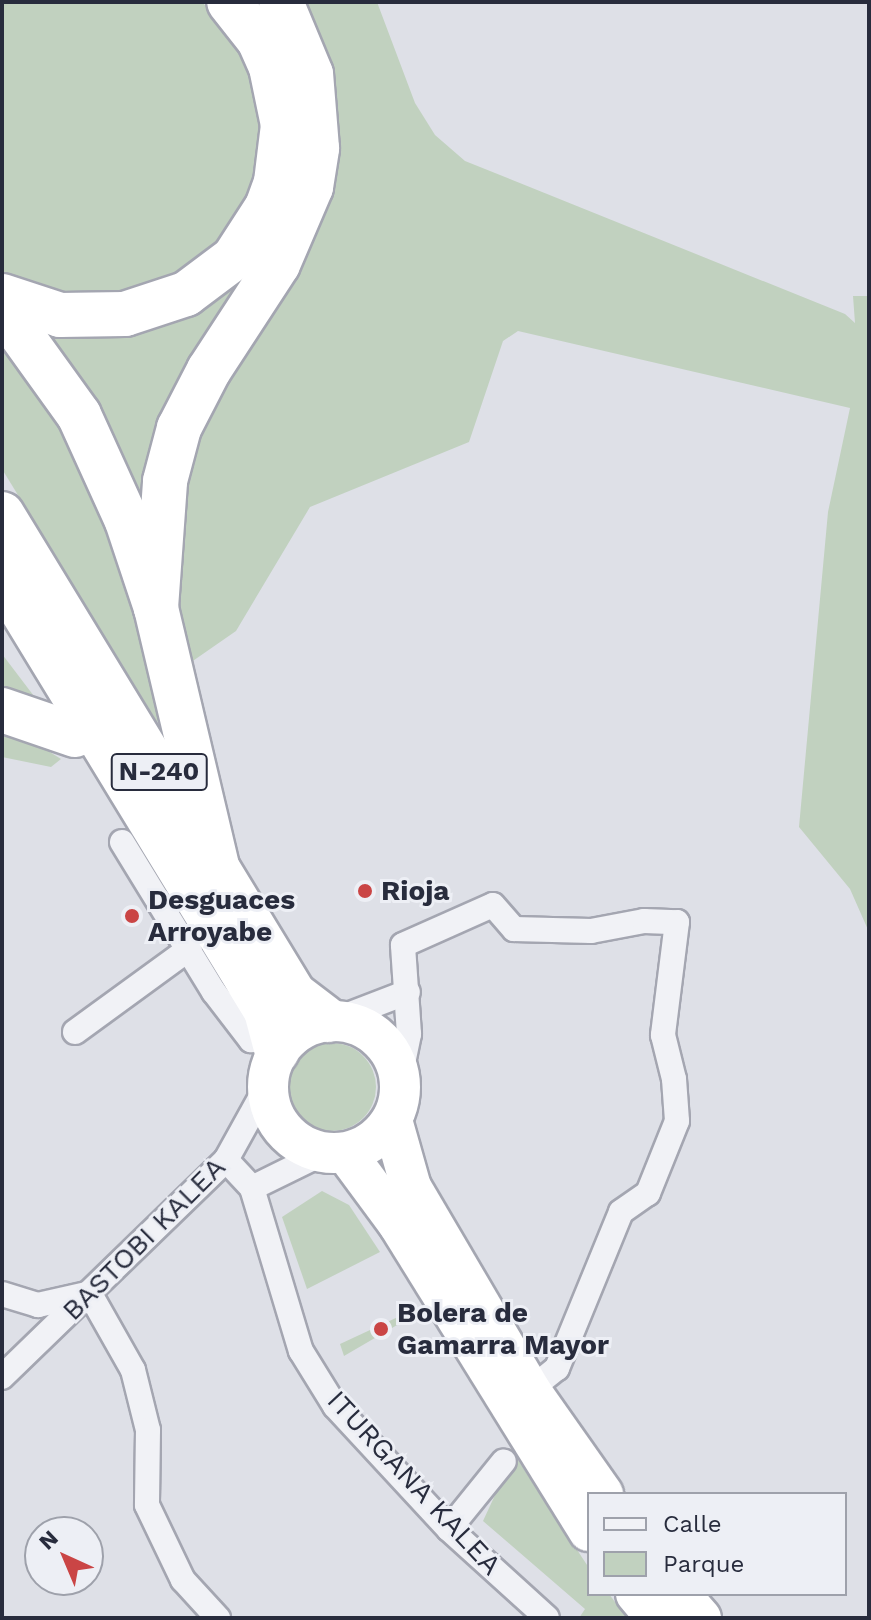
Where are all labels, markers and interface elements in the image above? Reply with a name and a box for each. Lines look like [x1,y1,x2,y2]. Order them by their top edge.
road number: N-240 [109,750,209,794]
place label: Rioja [381,874,450,908]
marker: Rioja [356,882,374,900]
place label: Desguaces Arroyabe [148,883,295,949]
marker: Desguaces Arroyabe [123,907,141,925]
street label: BASTOBI KALEA [56,1151,232,1327]
place label: Bolera de Gamarra Mayor [397,1296,609,1362]
marker: Bolera de Gamarra Mayor [372,1320,390,1338]
street label: ITURGANA KALEA [320,1384,508,1582]
legend [587,1492,847,1596]
text: Calle [663,1510,722,1538]
north arrow [24,1516,104,1596]
text: N [34,1525,63,1554]
text: Parque [663,1550,744,1578]

